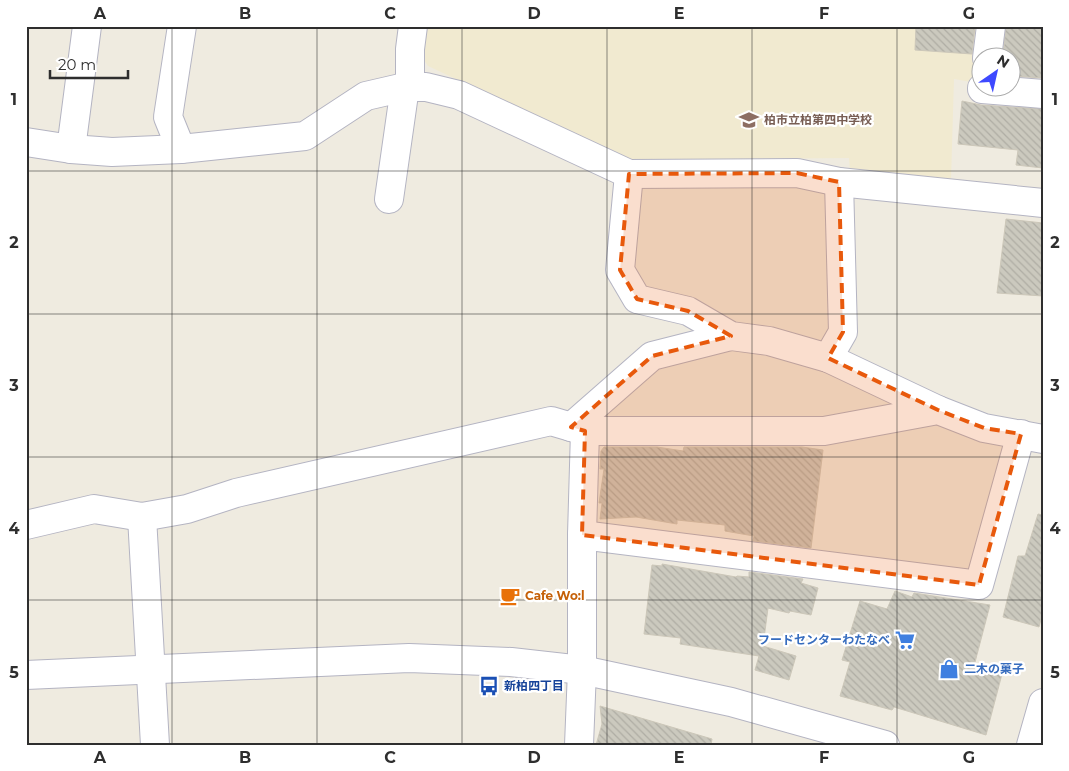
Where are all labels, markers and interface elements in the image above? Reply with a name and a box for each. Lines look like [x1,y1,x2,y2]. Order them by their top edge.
text: A [93,4,107,23]
text: B [239,4,251,23]
text: C [384,4,396,23]
text: D [527,4,541,23]
text: E [674,4,684,23]
text: F [819,4,829,23]
text: G [963,4,975,23]
scale bar [50,48,128,80]
north arrow [972,48,1022,98]
text: N [994,51,1013,72]
text: 20 m [58,55,96,74]
text: 1 [11,90,17,109]
text: 1 [1052,90,1058,109]
school or university icon: 柏市立柏第四中学校 [738,109,760,131]
place label: 柏市立柏第四中学校 [764,112,872,127]
text: 2 [9,233,19,252]
text: 2 [1050,233,1060,252]
text: 3 [8,376,19,395]
text: 3 [1049,376,1060,395]
text: 4 [8,519,20,538]
text: 4 [1049,519,1061,538]
cafe icon: Cafe Wo:l [499,585,521,607]
place label: Cafe Wo:l [525,588,585,603]
supermarket icon: フードセンターわたなべ [894,629,916,651]
place label: フードセンターわたなべ [758,632,890,647]
shop icon: 二木の菓子 [938,658,960,680]
place label: 二木の菓子 [964,661,1024,676]
text: 5 [9,663,19,682]
text: 5 [1050,663,1060,682]
bus stop icon: 新柏四丁目 [478,675,500,697]
place label: 新柏四丁目 [504,678,564,693]
text: A [93,748,107,767]
text: B [239,748,251,767]
text: C [384,748,396,767]
text: D [527,748,541,767]
text: E [674,748,684,767]
text: F [819,748,829,767]
text: G [963,748,975,767]

